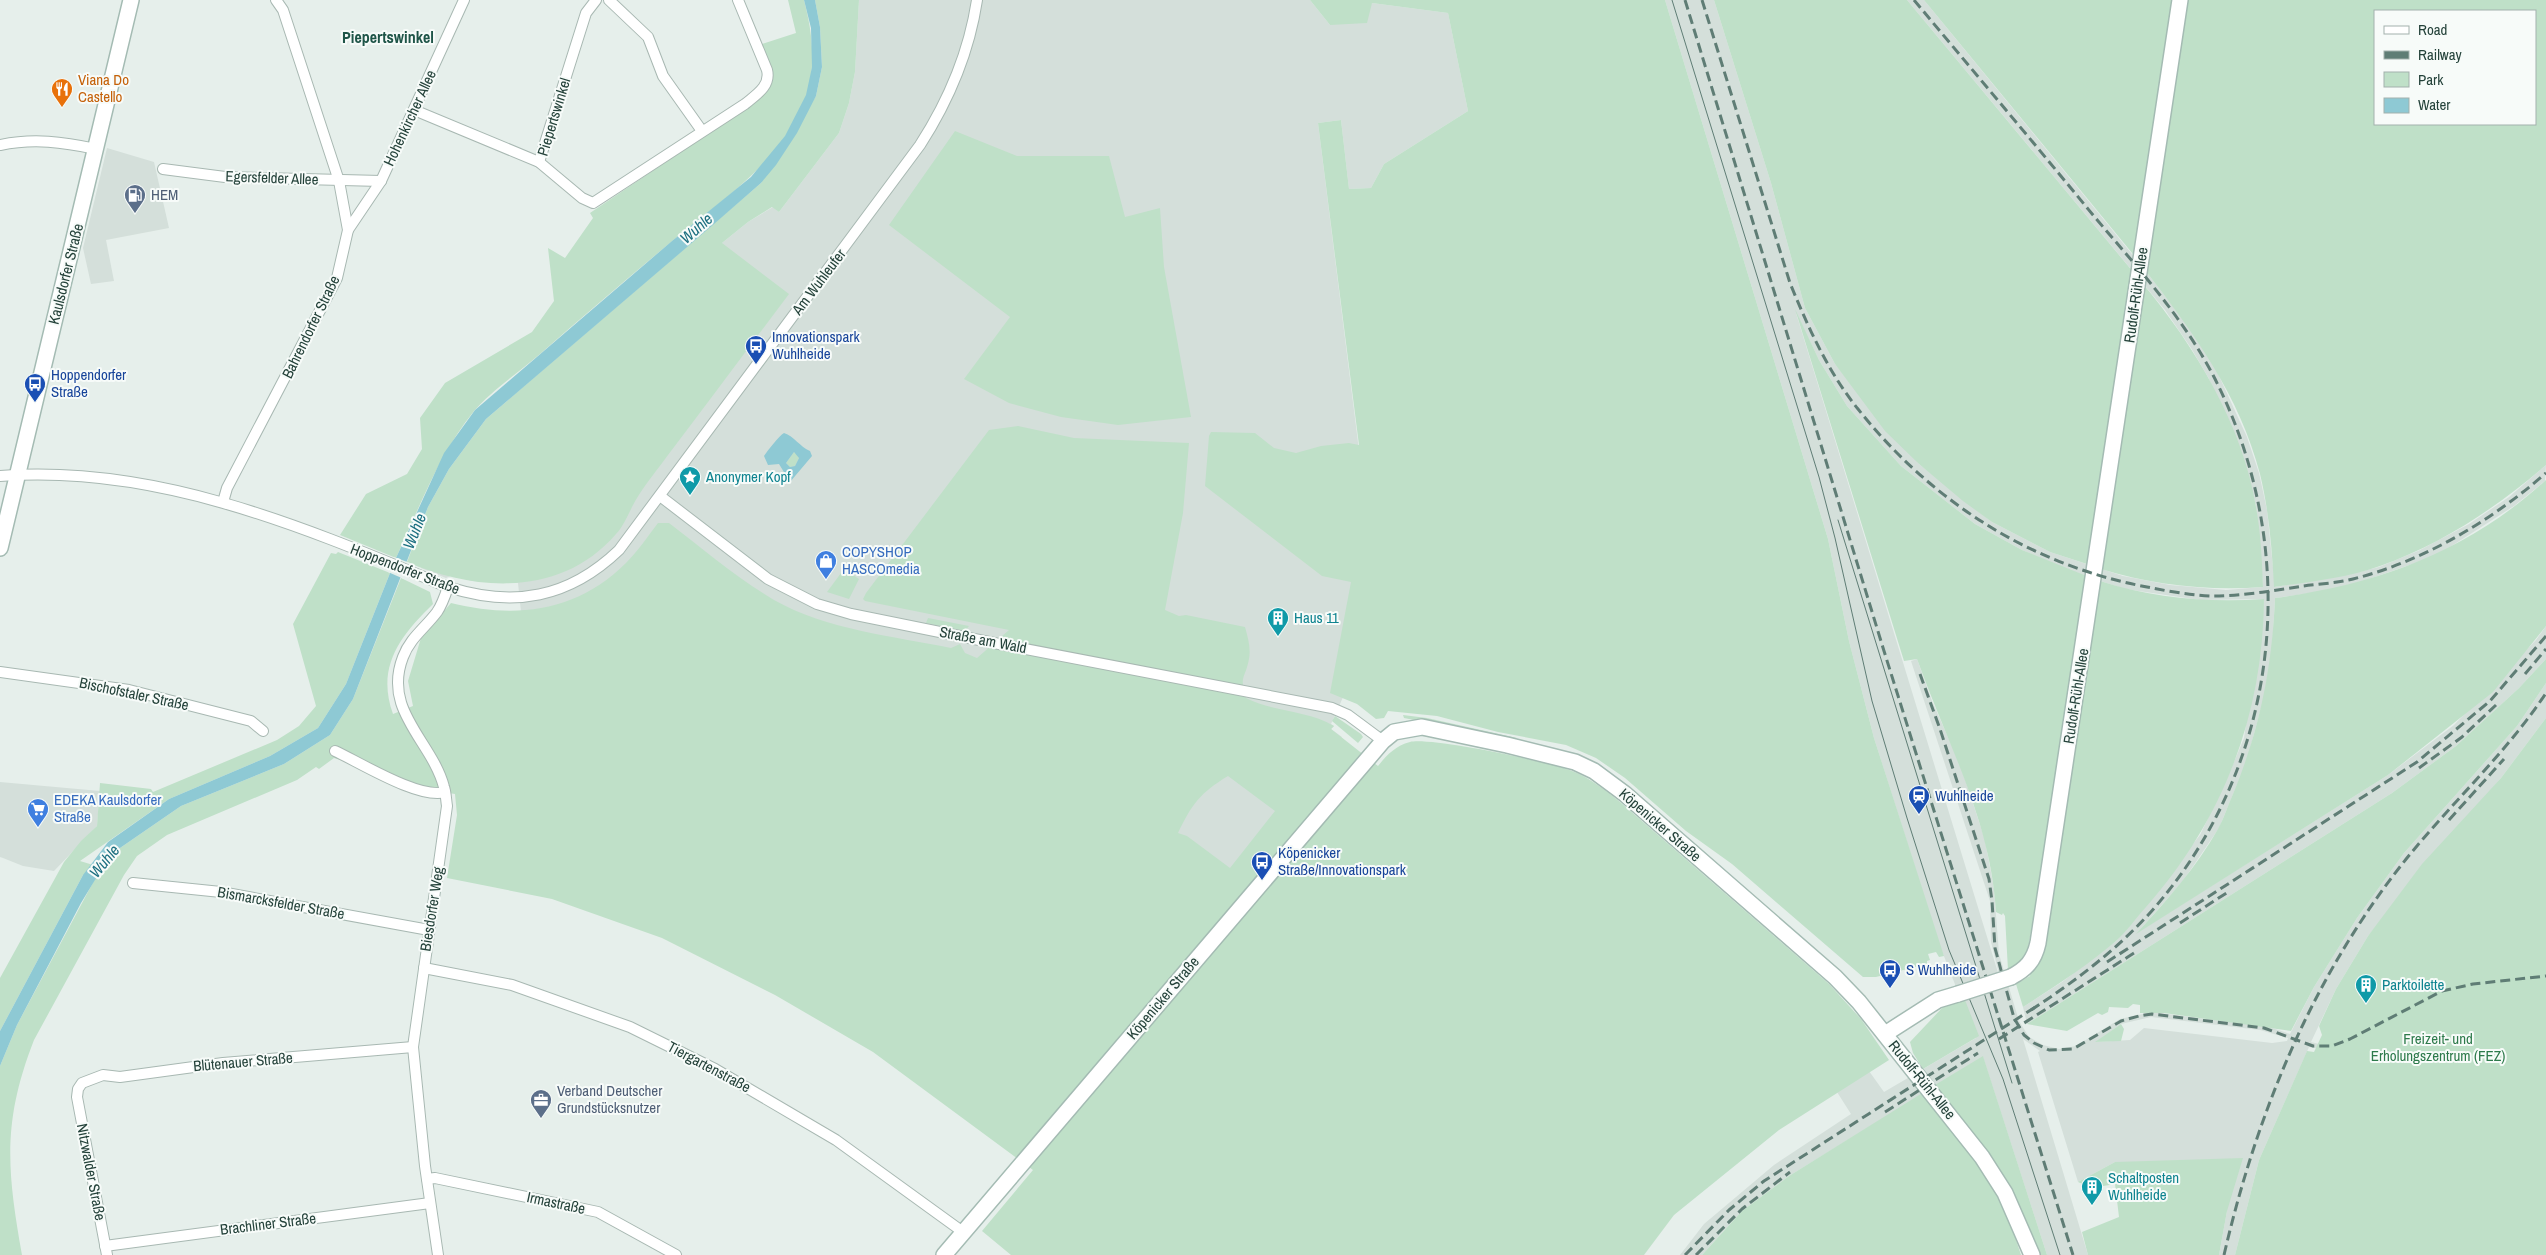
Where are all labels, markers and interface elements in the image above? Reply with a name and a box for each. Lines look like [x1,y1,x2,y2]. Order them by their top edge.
legend [2374,10,2536,125]
text: Road [2418,19,2447,40]
district label: Piepertswinkel [342,26,434,48]
text: Railway [2418,44,2463,65]
street label: Hohenkircher Allee [378,66,441,169]
place label: Viana Do Castello [78,69,129,107]
text: Park [2418,69,2444,90]
street label: Piepertswinkel [532,75,575,158]
restaurant icon: Viana Do Castello [50,77,74,108]
text: Water [2418,94,2450,115]
street label: Egersfelder Allee [225,165,319,190]
fuel station icon: HEM [123,183,147,214]
place label: HEM [151,184,178,205]
water label: Wuhle [675,208,717,248]
street label: Kaulsdorfer Straße [43,221,88,327]
street label: Am Wuhleufer [786,244,850,320]
street label: Rudolf-Rühl-Allee [2118,246,2153,344]
street label: Bahrendorfer Straße [277,272,345,382]
place label: Innovationspark Wuhlheide [772,326,860,364]
bus stop icon: Innovationspark Wuhlheide [744,334,768,365]
place label: Hoppendorfer Straße [51,364,126,402]
bus stop icon: Hoppendorfer Straße [23,372,47,403]
place icon: Anonymer Kopf [678,465,702,496]
place label: Anonymer Kopf [705,466,791,487]
water label: Wuhle [397,510,431,552]
street label: Hoppendorfer Straße [347,538,463,599]
place label: COPYSHOP HASCOmedia [842,541,920,579]
shop icon: COPYSHOP HASCOmedia [814,549,838,580]
building icon: Haus 11 [1266,606,1290,637]
place label: Haus 11 [1294,607,1339,628]
street label: Straße am Wald [938,621,1028,658]
street label: Rudolf-Rühl-Allee [2058,647,2093,745]
street label: Bischofstaler Straße [77,672,191,715]
street label: Köpenicker Straße [1615,783,1706,866]
station icon: Wuhlheide [1907,784,1931,815]
place label: Wuhlheide [1935,785,1994,806]
place label: EDEKA Kaulsdorfer Straße [54,789,161,827]
supermarket icon: EDEKA Kaulsdorfer Straße [26,797,50,828]
water label: Wuhle [84,840,124,882]
place label: Köpenicker Straße/Innovationspark [1278,842,1407,880]
bus stop icon: Köpenicker Straße/Innovationspark [1250,850,1274,881]
street label: Biesdorfer Weg [414,865,449,953]
street label: Bismarcksfelder Straße [216,881,346,924]
street label: Köpenicker Straße [1122,952,1204,1044]
bus stop icon: S Wuhlheide [1878,958,1902,989]
place label: S Wuhlheide [1906,959,1976,980]
building icon: Parktoilette [2354,973,2378,1004]
place label: Parktoilette [2382,974,2444,995]
park label: Freizeit- und Erholungszentrum (FEZ) [2371,1028,2505,1066]
street label: Tiergartenstraße [664,1036,755,1097]
street label: Rudolf-Rühl-Allee [1884,1036,1961,1124]
street label: Blütenauer Straße [192,1047,294,1076]
place label: Verband Deutscher Grundstücksnutzer [557,1080,662,1118]
office icon: Verband Deutscher Grundstücksnutzer [529,1088,553,1119]
street label: Nitzwalder Straße [72,1122,111,1222]
place label: Schaltposten Wuhlheide [2108,1167,2179,1205]
building icon: Schaltposten Wuhlheide [2080,1175,2104,1206]
street label: Irmastraße [525,1186,588,1219]
street label: Brachliner Straße [219,1207,317,1240]

